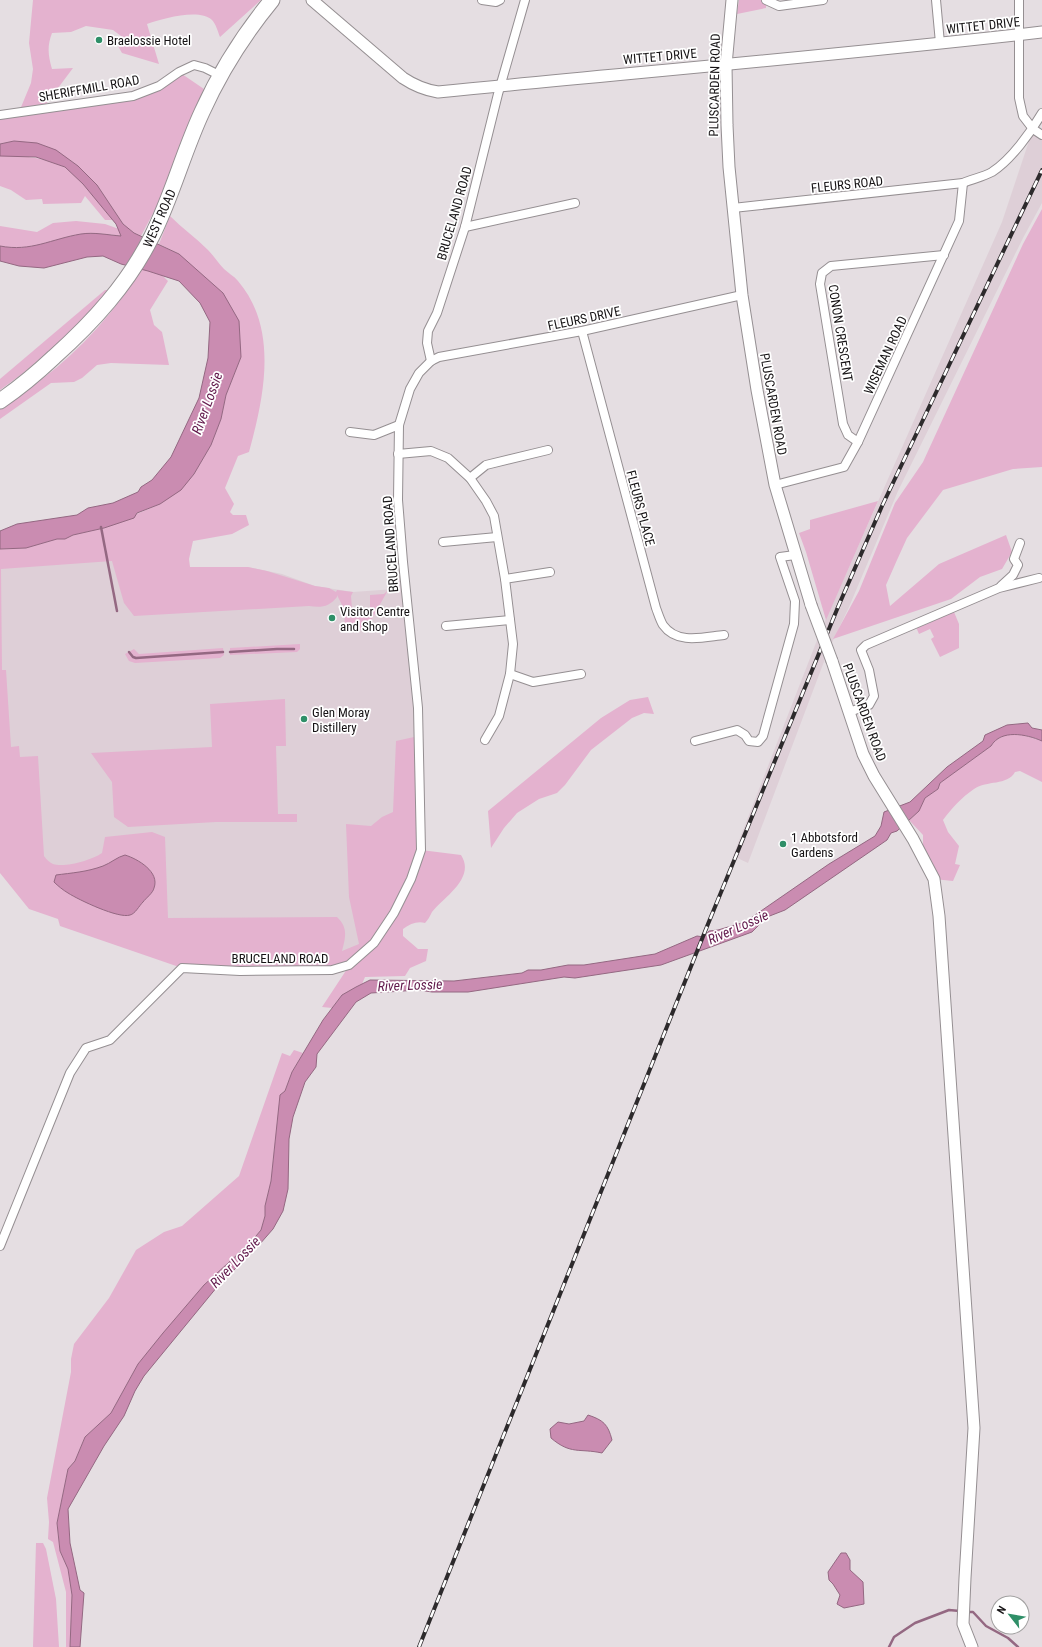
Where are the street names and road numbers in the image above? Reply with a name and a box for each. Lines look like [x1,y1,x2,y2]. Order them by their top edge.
street label: WITTET DRIVE [945,14,1021,37]
street label: PLUSCARDEN ROAD [706,33,723,137]
street label: WITTET DRIVE [623,46,698,67]
street label: SHERIFFMILL ROAD [38,72,141,105]
street label: BRUCELAND ROAD [434,165,475,262]
street label: FLEURS ROAD [810,173,884,196]
street label: WEST ROAD [140,187,179,250]
street label: CONON CRESCENT [825,283,856,383]
street label: FLEURS DRIVE [546,303,622,334]
street label: WISEMAN ROAD [861,314,910,397]
street label: PLUSCARDEN ROAD [757,352,790,456]
street label: FLEURS PLACE [623,469,658,548]
street label: BRUCELAND ROAD [380,495,401,593]
street label: PLUSCARDEN ROAD [840,661,889,763]
street label: BRUCELAND ROAD [232,951,328,966]

